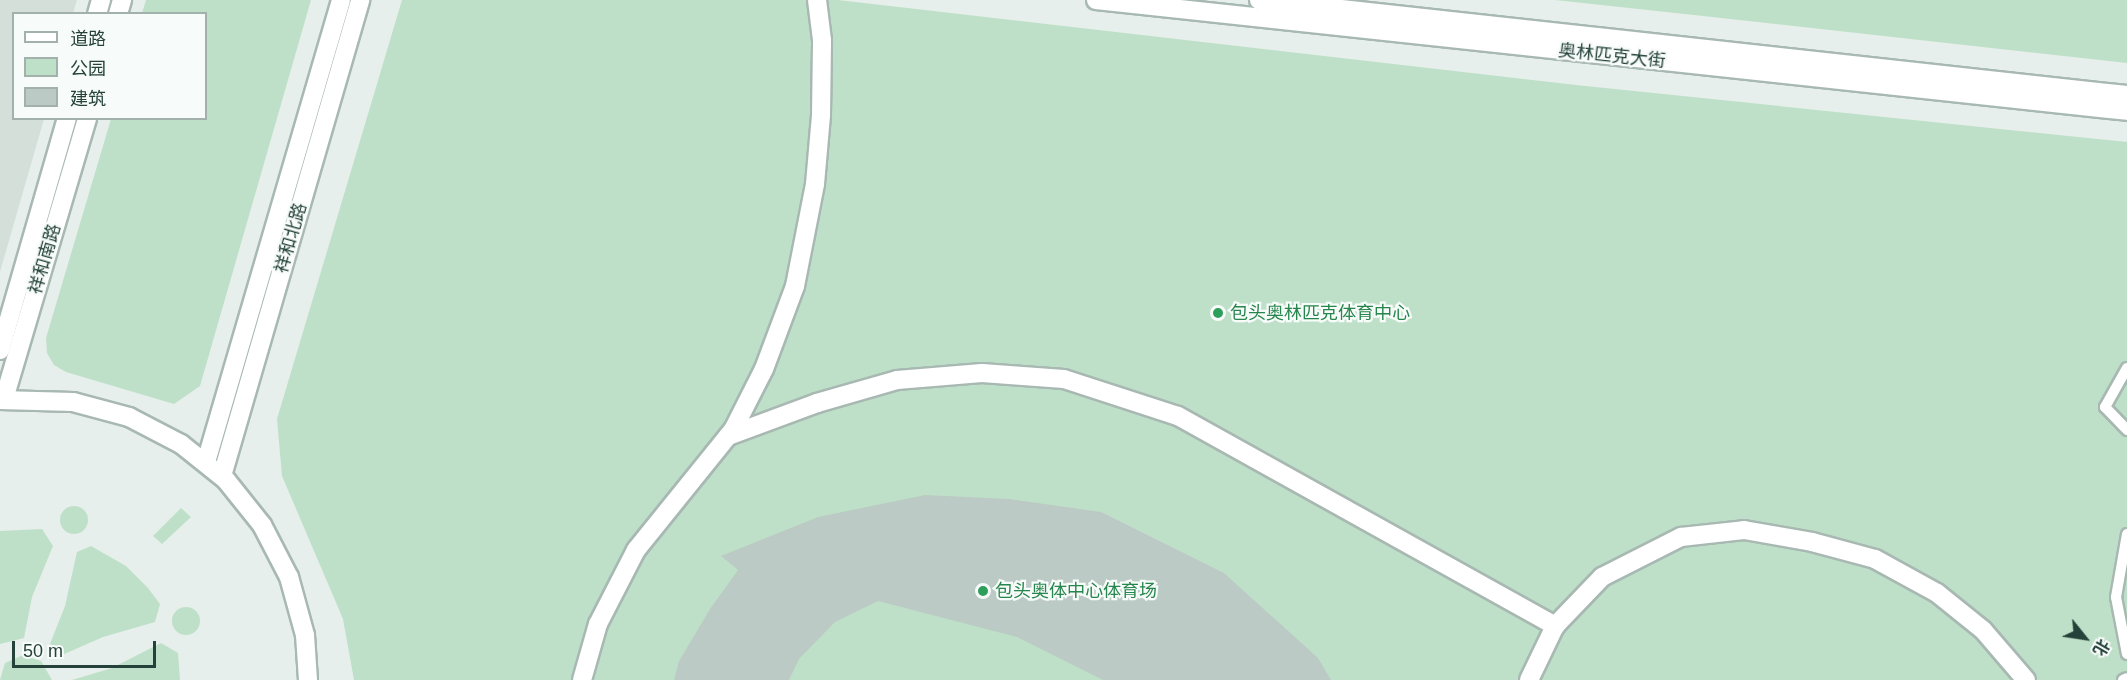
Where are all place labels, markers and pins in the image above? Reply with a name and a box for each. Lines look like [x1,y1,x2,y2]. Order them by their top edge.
place label: 包头奥林匹克体育中心 [1230,302,1410,324]
marker: 包头奥林匹克体育中心 [1211,306,1225,320]
place label: 包头奥体中心体育场 [995,580,1157,602]
marker: 包头奥体中心体育场 [976,584,990,598]

